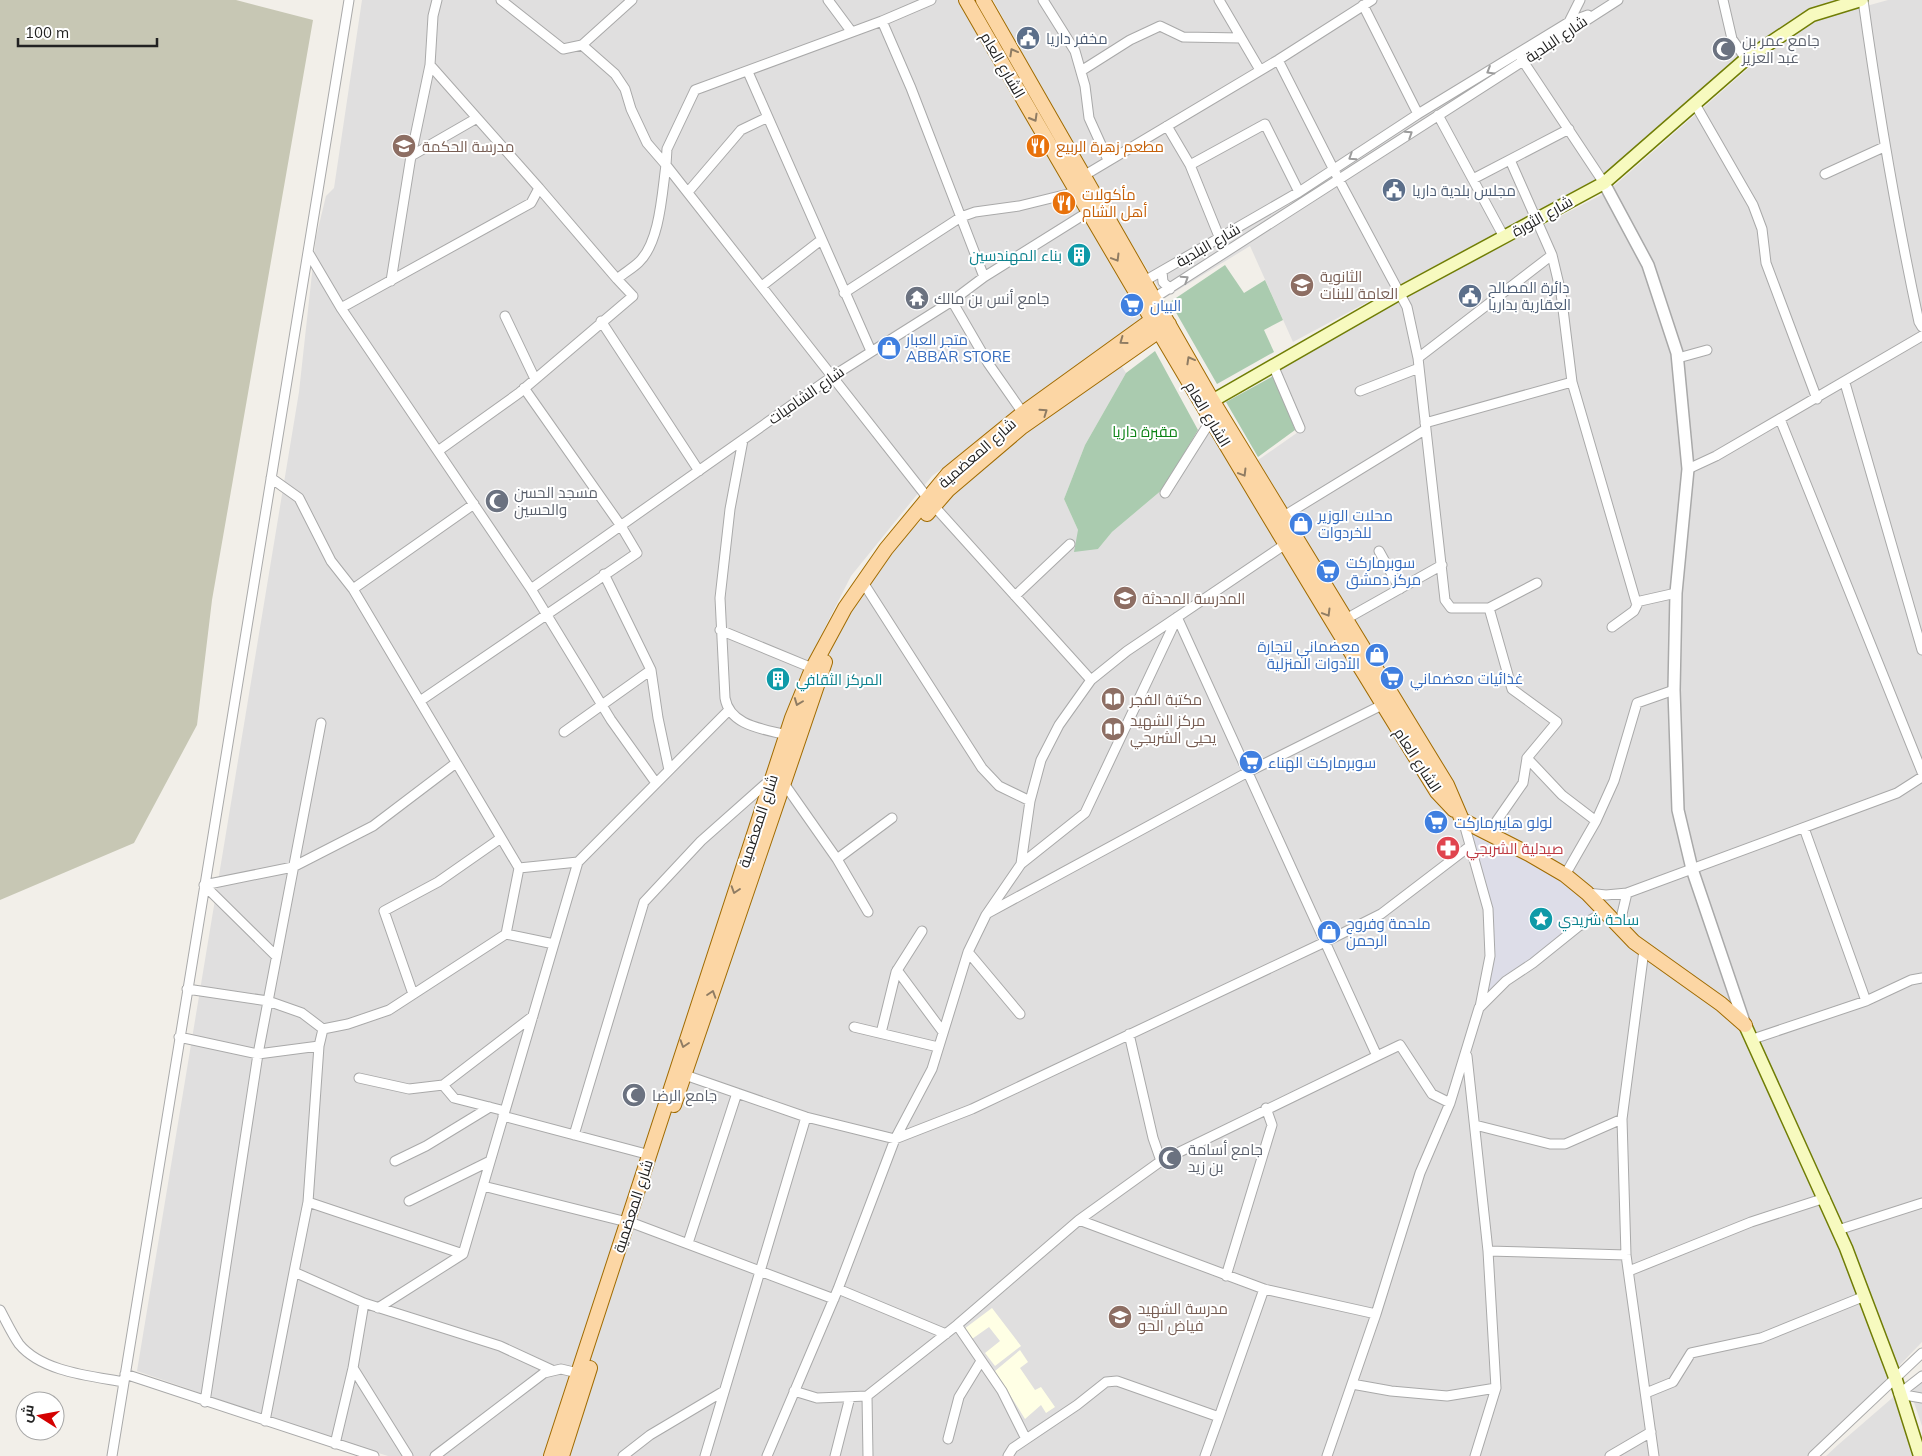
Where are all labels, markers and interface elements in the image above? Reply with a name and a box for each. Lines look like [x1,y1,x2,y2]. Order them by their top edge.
street label: شارع البلدية [1521,11,1592,68]
scale bar [18,15,156,47]
text: 100 m [25,23,69,42]
public building icon: مخفر داريا [1015,25,1041,51]
street label: الشارع العام [975,29,1030,102]
place label: مخفر داريا [1046,29,1108,48]
place label: جامع عمر بن عبد العزيز [1741,31,1820,67]
mosque icon: جامع عمر بن عبد العزيز [1711,36,1737,62]
one-way arrow [1009,49,1019,58]
one-way arrow [1486,64,1495,74]
one-way arrow [1027,113,1037,122]
one-way arrow [1404,131,1413,140]
school or university icon: مدرسة الحكمة [391,133,417,159]
restaurant icon: مطعم زهرة الربيع [1025,133,1051,159]
place label: مدرسة الحكمة [422,137,514,156]
place label: مطعم زهرة الربيع [1056,137,1164,158]
one-way arrow [1348,151,1358,160]
public building icon: مجلس بلدية داريا [1381,177,1407,203]
place label: مجلس بلدية داريا [1412,181,1516,201]
place label: مأكولات أهل الشام [1082,185,1147,222]
restaurant icon: مأكولات أهل الشام [1051,190,1077,216]
street label: شارع الثورة [1508,191,1577,242]
street label: شارع البلدية [1173,219,1244,273]
building icon: بناء المهندسين [1066,242,1092,268]
place label: بناء المهندسين [969,246,1062,266]
one-way arrow [1109,253,1119,262]
place label: الثانوية العامة للبنات [1320,267,1398,303]
school or university icon: الثانوية العامة للبنات [1289,272,1315,298]
one-way arrow [1179,276,1188,285]
place label: دائرة المصالح العقارية بداريا [1488,278,1571,314]
public building icon: دائرة المصالح العقارية بداريا [1457,283,1483,309]
temple icon: جامع أنس بن مالك [904,285,930,311]
place label: جامع أنس بن مالك [934,289,1049,310]
supermarket icon: البيان [1119,292,1145,318]
place label: البيان [1150,296,1181,316]
place label: متجر العبار ABBAR STORE [905,330,1011,366]
shop icon: متجر العبار ABBAR STORE [876,335,902,361]
one-way arrow [1119,335,1129,344]
one-way arrow [1186,356,1196,365]
street label: شارع الشاميات [764,362,849,430]
street label: الشارع العام [1179,378,1235,451]
one-way arrow [1038,409,1048,418]
street label: شارع المعضمية [934,414,1021,493]
park label: مقبرة داريا [1112,422,1178,441]
one-way arrow [1237,468,1247,477]
place label: مسجد الحسن والحسين [514,483,598,520]
mosque icon: مسجد الحسن والحسين [484,488,510,514]
place label: محلات الوزير للخردوات [1317,506,1393,542]
shop icon: محلات الوزير للخردوات [1288,511,1314,537]
place label: سوبرماركت مركز دمشق [1346,553,1421,590]
supermarket icon: سوبرماركت مركز دمشق [1315,558,1341,584]
school or university icon: المدرسة المحدثة [1112,585,1138,611]
place label: المدرسة المحدثة [1142,589,1245,608]
one-way arrow [1320,607,1330,616]
place label: معضماني لتجارة الأدوات المنزلية [1258,637,1360,673]
shop icon: معضماني لتجارة الأدوات المنزلية [1364,642,1390,668]
supermarket icon: غذائيات معضماني [1379,665,1405,691]
building icon: المركز الثقافي [765,666,791,692]
place label: غذائيات معضماني [1410,669,1523,691]
place label: المركز الثقافي [796,670,883,692]
library icon: مكتبة الفجر [1100,686,1126,712]
place label: مكتبة الفجر [1129,690,1202,709]
one-way arrow [794,697,804,706]
place label: مركز الشهيد يحيى الشربجي [1130,711,1216,750]
library icon: مركز الشهيد يحيى الشربجي [1100,716,1126,742]
street label: الشارع العام [1388,724,1446,797]
supermarket icon: سوبرماركت الهناء [1238,749,1264,775]
place label: سوبرماركت الهناء [1268,753,1376,773]
street label: شارع المعضمية [734,772,784,871]
supermarket icon: لولو هايبرماركت [1423,809,1449,835]
place label: لولو هايبرماركت [1454,813,1552,832]
pharmacy icon: صيدلية الشربجي [1435,835,1461,861]
place label: صيدلية الشربجي [1466,839,1563,861]
one-way arrow [731,885,741,893]
place icon: ساحة شريدي [1528,906,1554,932]
place label: ساحة شريدي [1558,910,1639,932]
place label: ملحمة وفروج الرحمن [1346,914,1431,951]
shop icon: ملحمة وفروج الرحمن [1316,919,1342,945]
one-way arrow [707,990,717,999]
one-way arrow [680,1039,690,1048]
mosque icon: جامع الرضا [621,1082,647,1108]
place label: جامع الرضا [652,1086,717,1107]
place label: جامع أسامة بن زيد [1188,1140,1263,1177]
mosque icon: جامع أسامة بن زيد [1157,1145,1183,1171]
street label: شارع المعضمية [609,1157,659,1256]
place label: مدرسة الشهيد فياض الحو [1138,1299,1228,1336]
school or university icon: مدرسة الشهيد فياض الحو [1107,1304,1133,1330]
north arrow [15,1391,65,1441]
text: ش [17,1403,38,1424]

